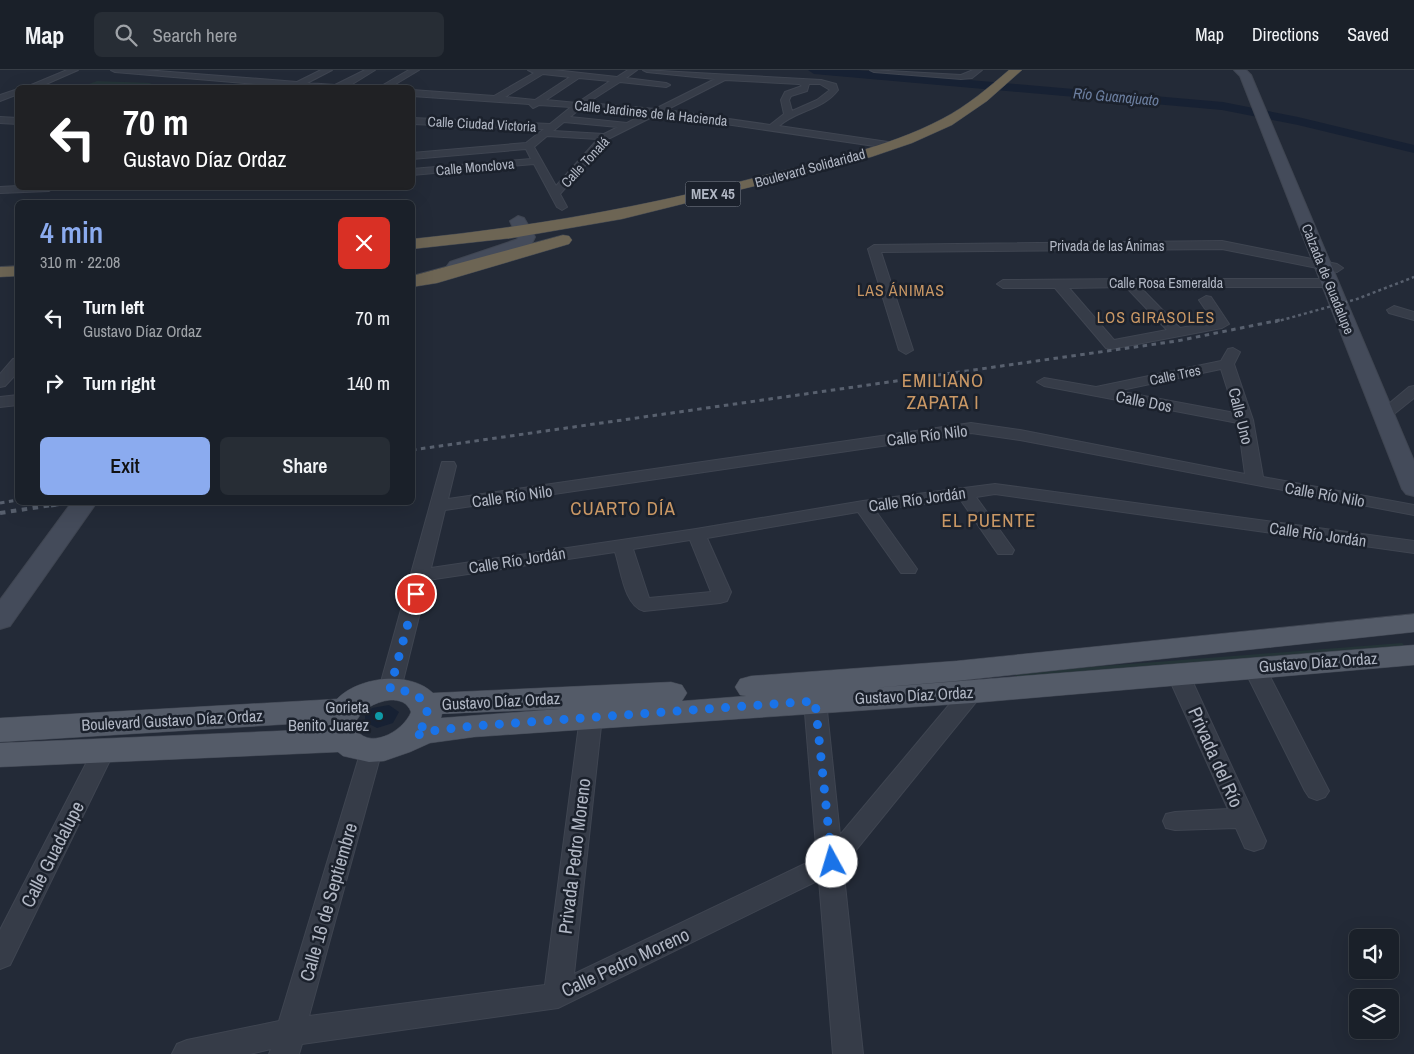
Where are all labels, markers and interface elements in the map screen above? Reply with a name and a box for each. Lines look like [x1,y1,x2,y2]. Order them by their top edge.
search box [94,12,444,57]
text: Map [25,19,64,51]
icon: search [112,21,140,49]
text: Search here [152,22,237,48]
text: Map [1195,22,1224,47]
text: Directions [1252,22,1319,47]
text: Saved [1347,22,1389,47]
water label: Río Guanajuato [1072,82,1160,111]
street label: Calle Jardines de la Hacienda [574,96,729,130]
text: 70 m [123,99,188,146]
icon: left [40,105,105,170]
street label: Calle Ciudad Victoria [427,112,537,136]
street label: Calle Tonalá [557,132,613,191]
text: Gustavo Díaz Ordaz [123,144,286,174]
street label: Boulevard Solidaridad [753,145,867,191]
street label: Calle Monclova [435,155,515,179]
road number: MEX 45 [686,182,740,206]
text: 4 min [40,212,103,252]
button: close [338,217,390,269]
street label: Calzada de Guadalupe [1298,221,1358,337]
street label: Privada de las Ánimas [1050,237,1165,255]
text: 310 m · 22:08 [40,251,120,273]
street label: Calle Rosa Esmeralda [1109,274,1224,292]
district label: LAS ÁNIMAS [857,279,945,301]
text: Turn left [83,294,144,320]
icon: left [40,304,68,332]
text: 70 m [355,305,390,331]
district label: LOS GIRASOLES [1097,306,1215,328]
text: Gustavo Díaz Ordaz [83,320,202,342]
street label: Calle Tres [1148,361,1202,389]
district label: EMILIANO ZAPATA I [902,367,984,415]
icon: right [40,369,68,397]
text: Turn right [83,370,155,396]
text: 140 m [347,370,390,396]
street label: Calle Dos [1114,385,1174,417]
street label: Calle Uno [1223,385,1259,447]
street label: Calle Río Nilo [885,419,969,451]
button: Exit [40,437,210,495]
button: Share [220,437,390,495]
street label: Calle Río Nilo [1283,476,1367,512]
street label: Calle Río Nilo [470,479,554,513]
street label: Calle Río Jordán [867,481,967,517]
district label: CUARTO DÍA [570,495,676,521]
district label: EL PUENTE [941,507,1037,533]
street label: Calle Río Jordán [1268,516,1368,552]
street label: Calle Río Jordán [467,541,567,579]
pin [395,573,437,615]
icon: arrive [402,580,430,608]
street label: Gustavo Díaz Ordaz [1258,647,1378,677]
street label: Gustavo Díaz Ordaz [854,681,974,709]
street label: Gustavo Díaz Ordaz [441,687,561,715]
place label: Gorieta Benito Juarez [288,696,370,736]
street label: Privada del Río [1182,703,1250,811]
street label: Boulevard Gustavo Díaz Ordaz [81,704,264,736]
marker: Gorieta Benito Juarez [373,710,385,722]
street label: Privada Pedro Moreno [552,777,596,935]
street label: Calle Guadalupe [14,796,90,912]
street label: Calle 16 de Septiembre [293,820,363,984]
position arrow [805,835,857,887]
street label: Calle Pedro Moreno [557,921,693,1003]
map controls [1349,929,1399,1039]
button: sound [1349,929,1399,979]
button: layers [1349,989,1399,1039]

